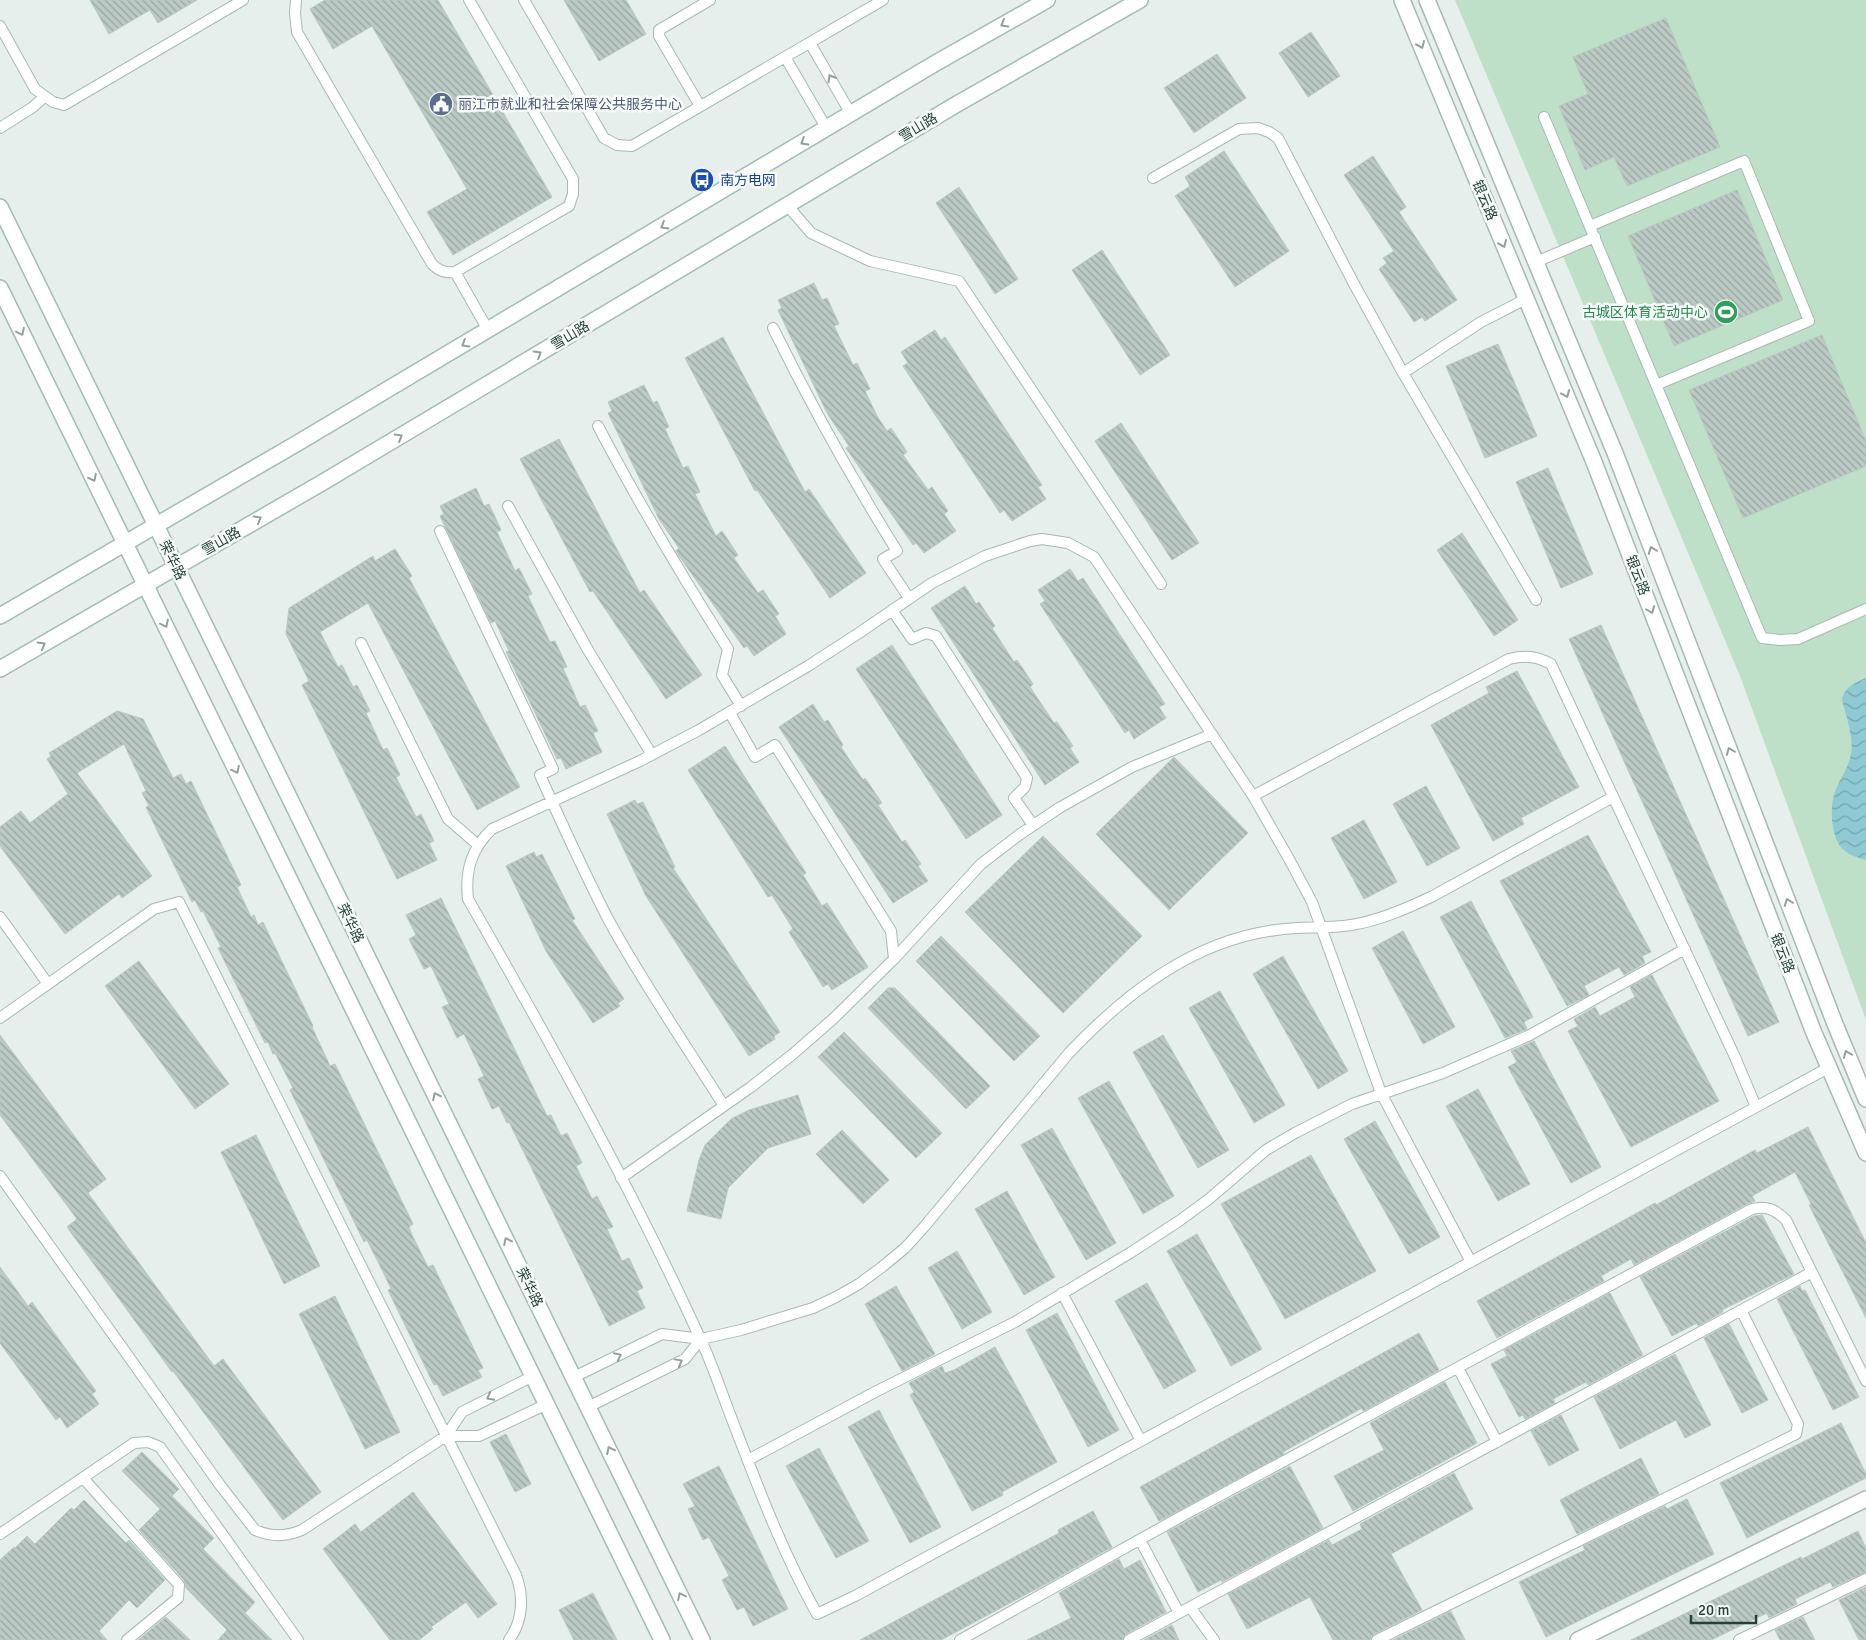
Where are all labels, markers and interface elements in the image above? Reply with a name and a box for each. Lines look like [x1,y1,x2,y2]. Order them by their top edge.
one-way arrow [1001,18,1010,28]
one-way arrow [1415,40,1425,49]
one-way arrow [827,75,837,84]
public building icon: 丽江市就业和社会保障公共服务中心 [428,91,454,117]
place label: 丽江市就业和社会保障公共服务中心 [458,96,682,113]
street label: 雪山路 [896,109,941,146]
one-way arrow [800,136,809,146]
bus stop icon: 南方电网 [689,167,715,193]
place label: 南方电网 [720,172,776,189]
street label: 银云路 [1469,178,1501,223]
one-way arrow [661,219,670,229]
one-way arrow [1497,239,1508,248]
sports icon: 古城区体育活动中心 [1713,299,1739,325]
place label: 古城区体育活动中心 [1582,304,1708,321]
street label: 雪山路 [548,317,593,354]
one-way arrow [15,327,26,336]
one-way arrow [461,338,470,348]
one-way arrow [533,350,542,360]
one-way arrow [1559,389,1570,398]
one-way arrow [393,433,402,443]
one-way arrow [87,473,97,482]
one-way arrow [253,516,262,526]
street label: 雪山路 [199,524,244,559]
street label: 荣华路 [156,538,189,583]
one-way arrow [1648,546,1659,555]
street label: 银云路 [1622,553,1653,598]
one-way arrow [1645,605,1655,614]
one-way arrow [159,619,169,628]
one-way arrow [37,641,46,651]
one-way arrow [1725,747,1736,756]
one-way arrow [230,765,240,774]
one-way arrow [1784,899,1794,907]
street label: 荣华路 [334,901,367,946]
street label: 银云路 [1767,931,1798,976]
one-way arrow [1843,1050,1854,1059]
one-way arrow [432,1092,442,1101]
one-way arrow [504,1238,514,1247]
street label: 荣华路 [513,1265,546,1310]
one-way arrow [613,1352,622,1362]
one-way arrow [673,1358,682,1368]
one-way arrow [486,1391,495,1401]
one-way arrow [606,1446,616,1455]
one-way arrow [677,1592,687,1601]
scale bar [1691,1592,1756,1624]
text: 20 m [1698,1601,1729,1619]

